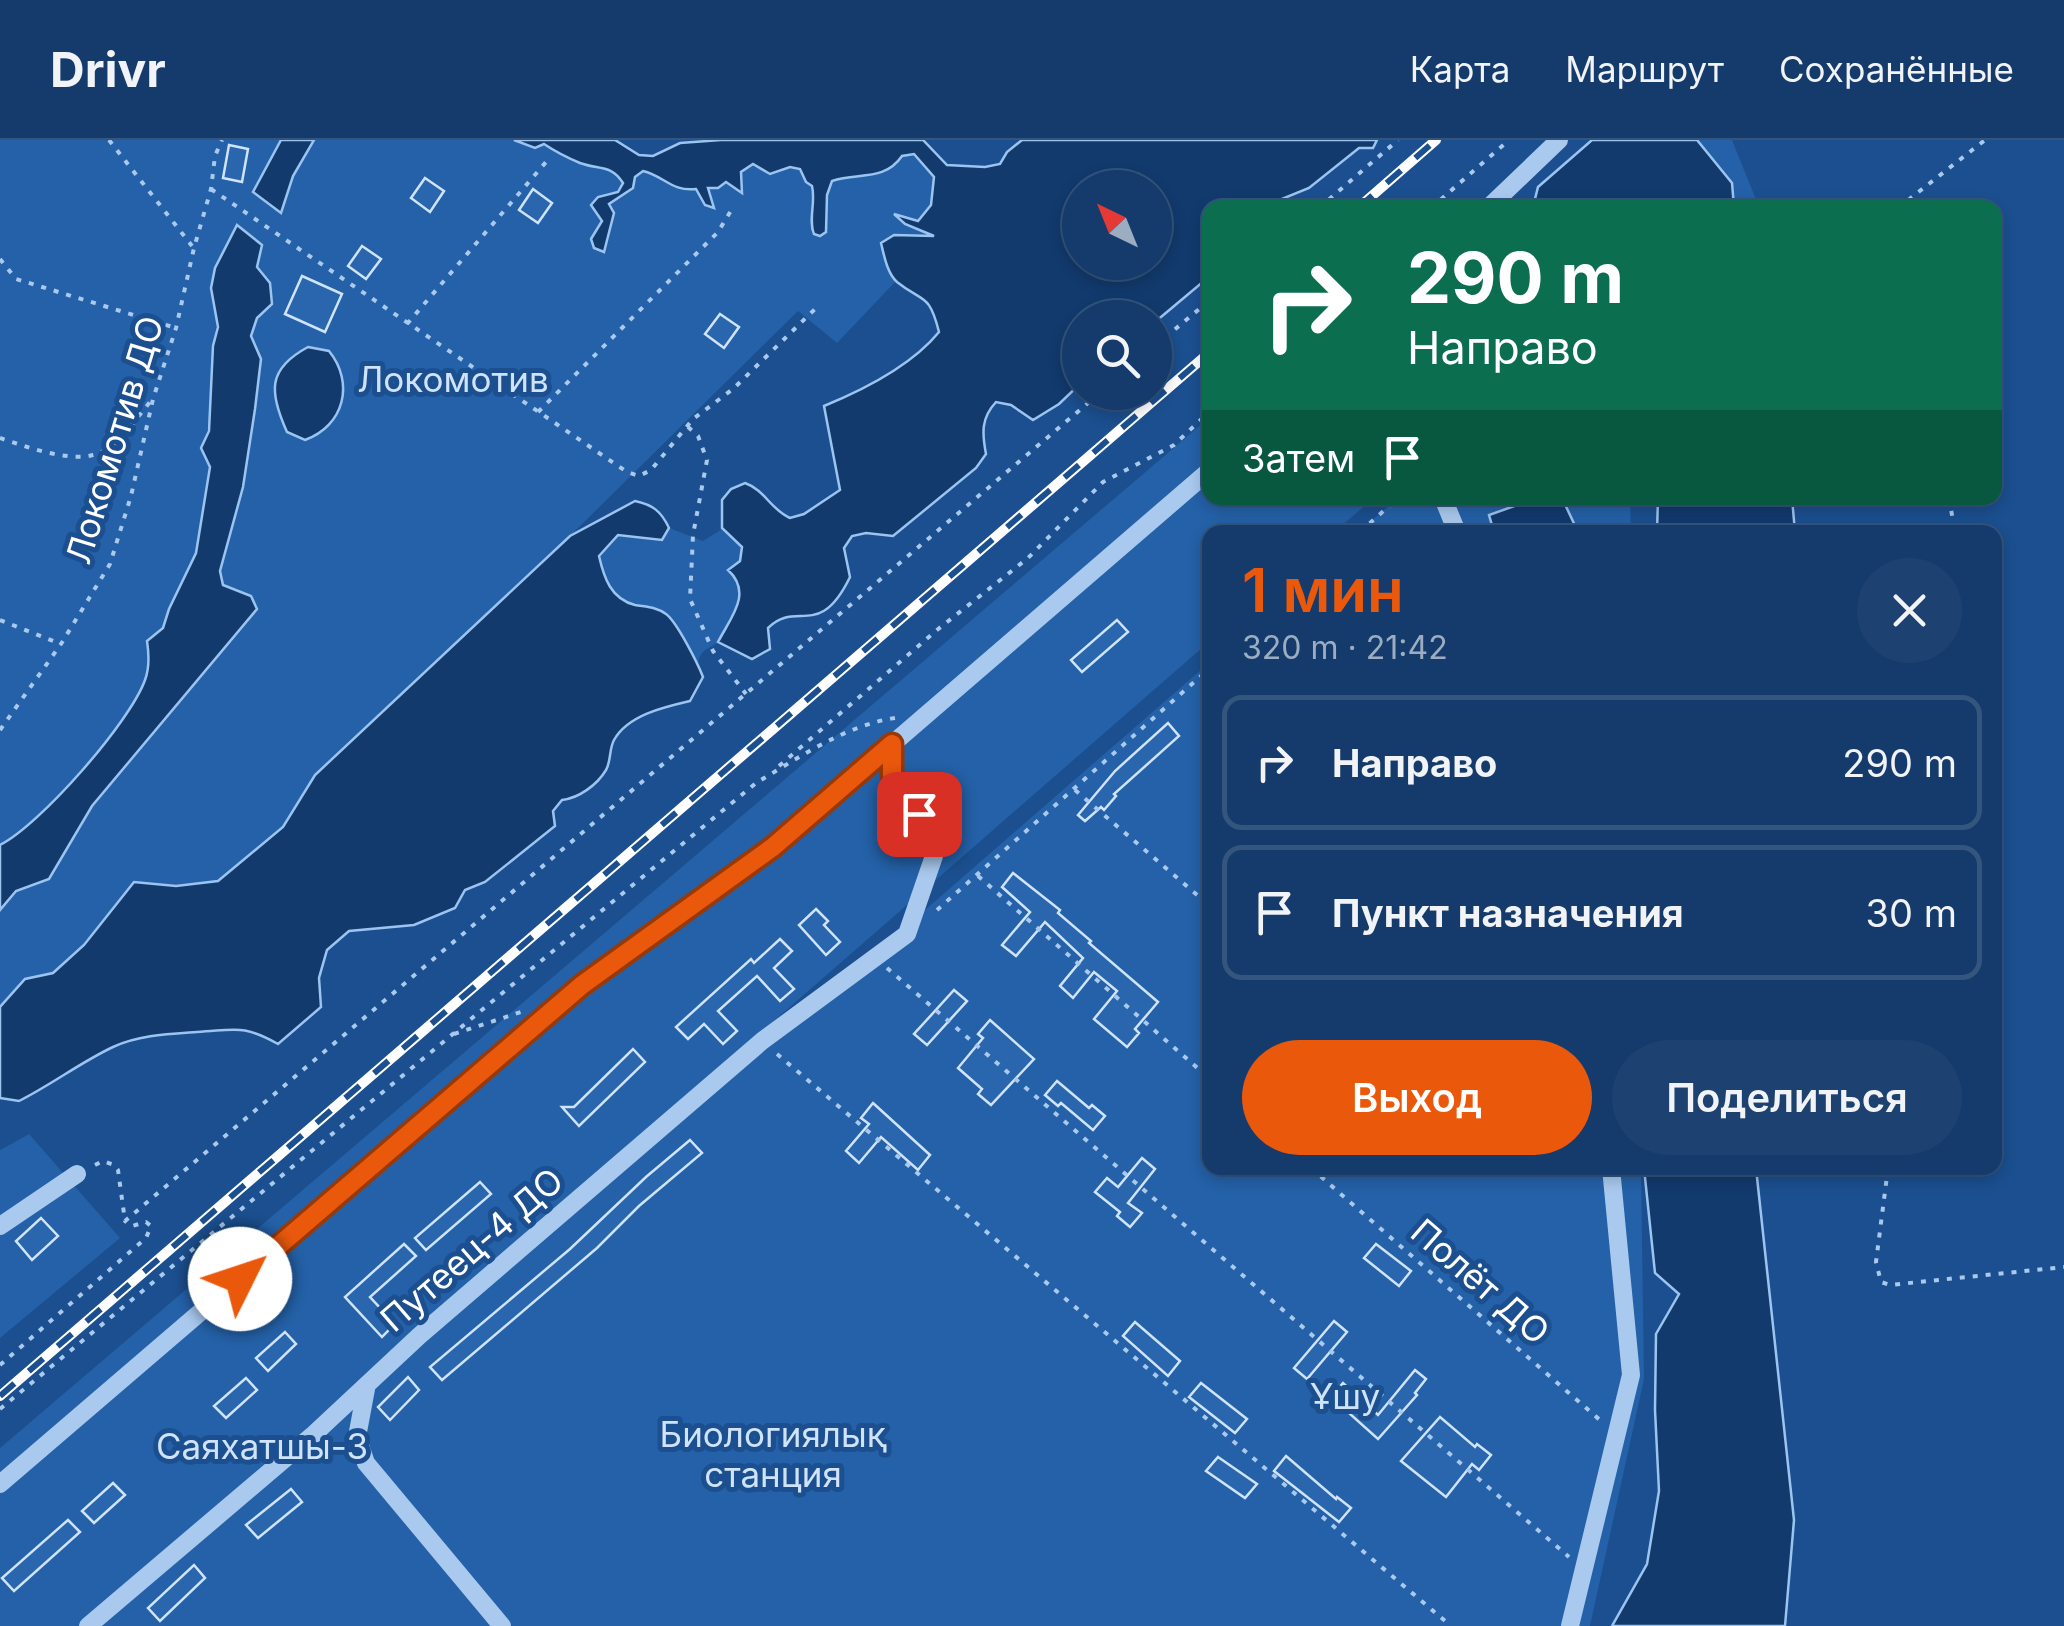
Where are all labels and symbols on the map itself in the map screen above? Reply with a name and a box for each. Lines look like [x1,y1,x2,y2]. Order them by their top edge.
north arrow [1062,170,1172,280]
street label: Локомотив ДО [56,311,172,569]
park label: Локомотив [357,358,549,400]
pin [877,772,962,857]
street label: Путеец-4 ДО [372,1159,571,1340]
street label: Полёт ДО [1403,1210,1558,1353]
position arrow [188,1227,292,1331]
park label: Ұшу [1310,1375,1380,1417]
park label: Биологиялық станция [660,1413,887,1495]
park label: Саяхатшы-3 [156,1425,368,1467]

